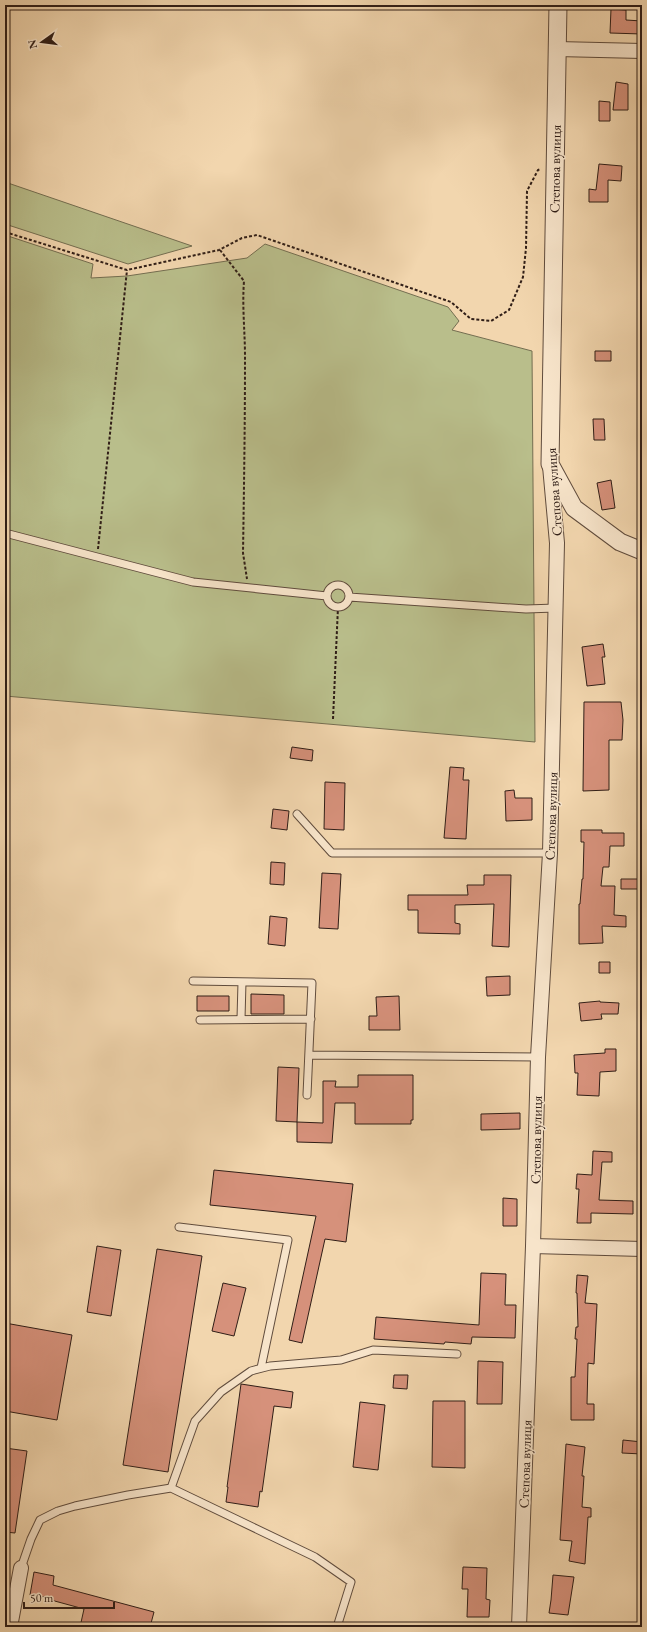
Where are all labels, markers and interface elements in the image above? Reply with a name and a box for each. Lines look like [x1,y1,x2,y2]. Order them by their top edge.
north arrow [22,22,62,62]
text: N [24,38,40,50]
street label: Степова вулиця [545,125,565,213]
street label: Степова вулиця [542,447,566,537]
street label: Степова вулиця [540,771,562,861]
street label: Степова вулиця [526,1096,546,1184]
street label: Степова вулиця [514,1419,536,1509]
scale bar [24,1584,114,1610]
text: 50 m [30,1590,54,1606]

